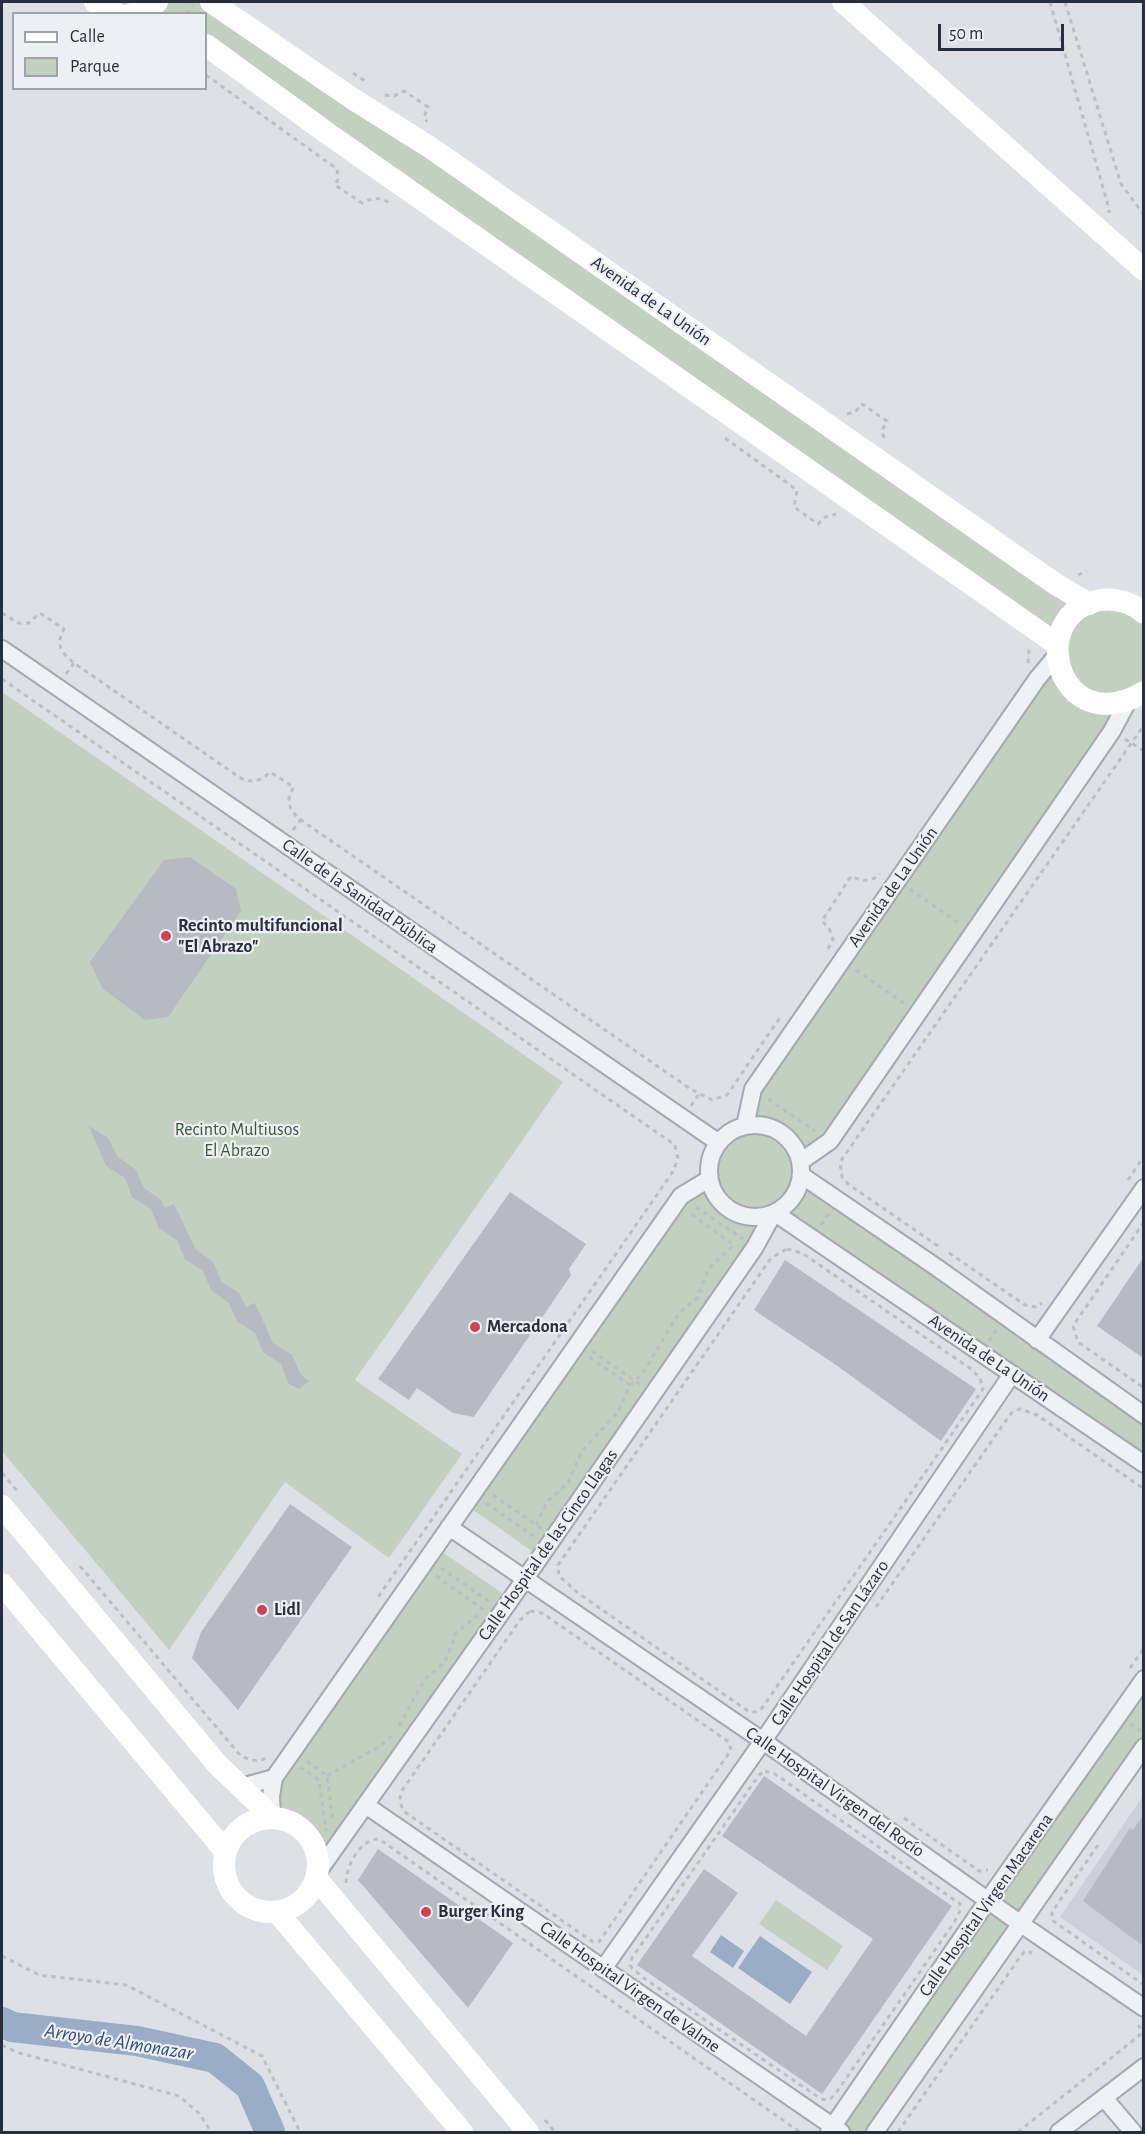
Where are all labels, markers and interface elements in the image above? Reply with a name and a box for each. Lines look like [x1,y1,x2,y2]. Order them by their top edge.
legend [12,12,207,90]
scale bar [941,12,1067,50]
text: 50 m [949,25,983,43]
text: Calle [70,28,105,46]
text: Parque [70,58,119,76]
street label: Avenida de La Unión [587,251,715,351]
street label: Avenida de La Unión [843,823,943,951]
street label: Calle de la Sanidad Pública [278,834,442,958]
place label: Recinto multifuncional "El Abrazo" [178,915,343,958]
marker: Recinto multifuncional "El Abrazo" [159,929,173,943]
park label: Recinto Multiusos El Abrazo [175,1119,299,1162]
street label: Avenida de La Unión [924,1309,1054,1407]
place label: Mercadona [487,1316,568,1338]
marker: Mercadona [468,1320,482,1334]
street label: Calle Hospital de las Cinco Llagas [474,1445,622,1645]
street label: Calle Hospital de San Lázaro [766,1556,894,1730]
place label: Lidl [274,1599,301,1621]
marker: Lidl [255,1603,269,1617]
street label: Calle Hospital Virgen del Rocío [741,1722,929,1862]
street label: Calle Hospital Virgen Macarena [914,1809,1058,2001]
place label: Burger King [438,1901,524,1923]
marker: Burger King [419,1905,433,1919]
street label: Calle Hospital Virgen de Valme [536,1916,724,2058]
water label: Arroyo de Almonazar [43,2018,195,2066]

